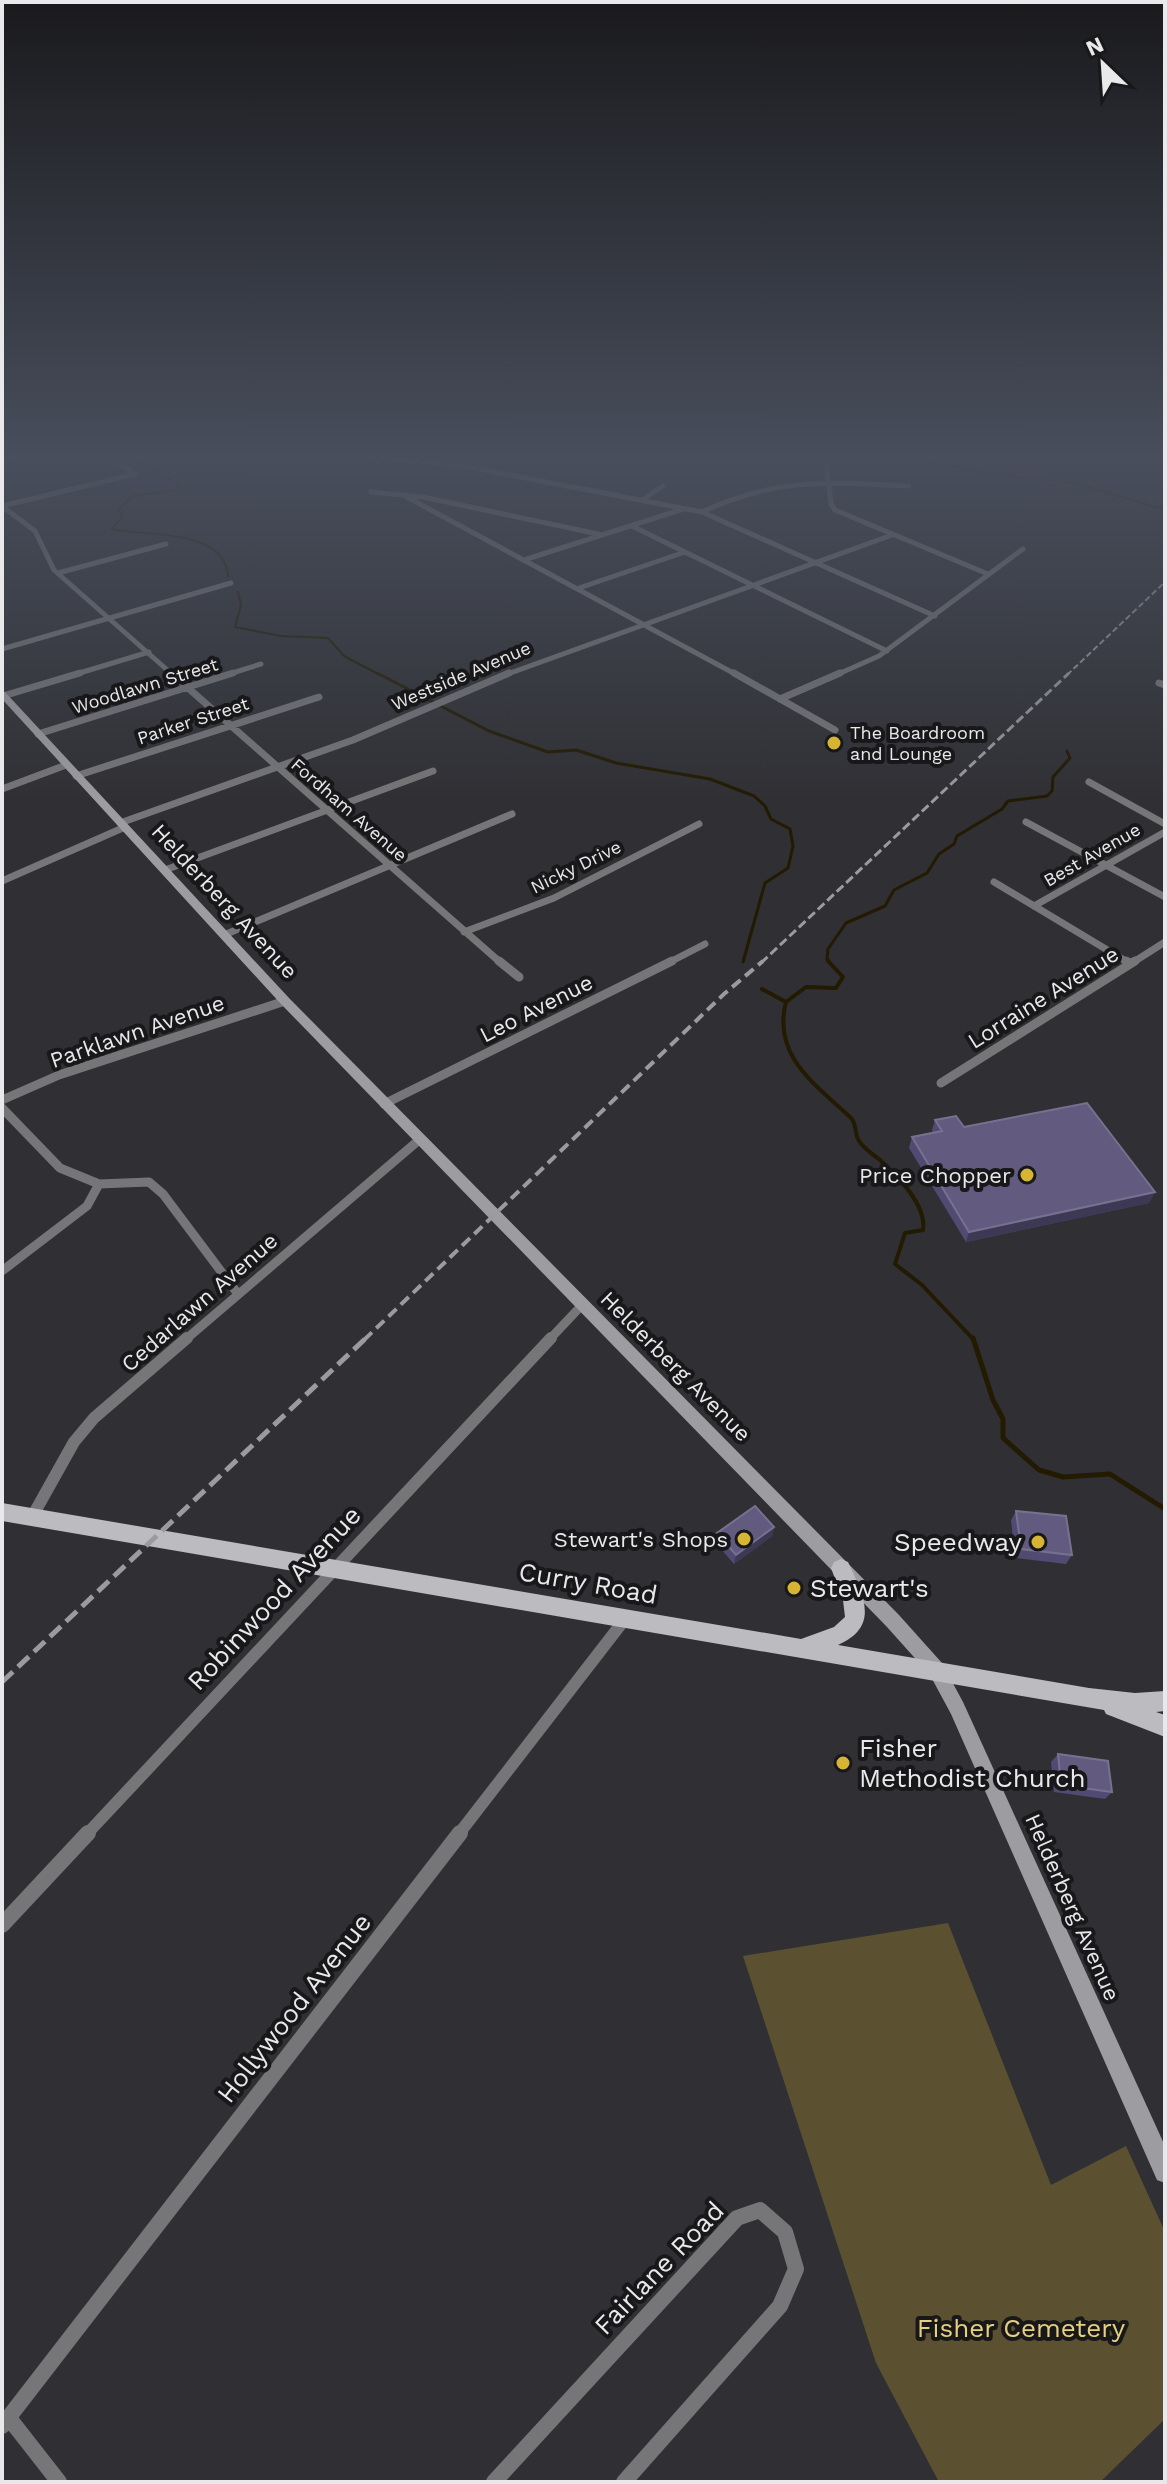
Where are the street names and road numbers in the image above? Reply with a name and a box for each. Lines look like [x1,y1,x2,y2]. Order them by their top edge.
street label: Westside Avenue [388,637,534,714]
street label: Woodlawn Street [69,653,221,718]
street label: Parker Street [134,692,252,748]
street label: Fordham Avenue [287,754,412,866]
street label: Best Avenue [1040,818,1144,891]
street label: Helderberg Avenue [147,819,303,984]
street label: Nicky Drive [527,836,624,897]
street label: Lorraine Avenue [963,941,1123,1054]
street label: Leo Avenue [476,969,597,1048]
street label: Parklawn Avenue [47,990,228,1073]
street label: Cedarlawn Avenue [116,1228,282,1377]
street label: Helderberg Avenue [595,1286,756,1447]
street label: Robinwood Avenue [181,1500,367,1696]
street label: Curry Road [516,1556,660,1610]
street label: Helderberg Avenue [1020,1810,1125,2005]
street label: Hollywood Avenue [211,1907,377,2109]
street label: Fairlane Road [588,2195,730,2341]

